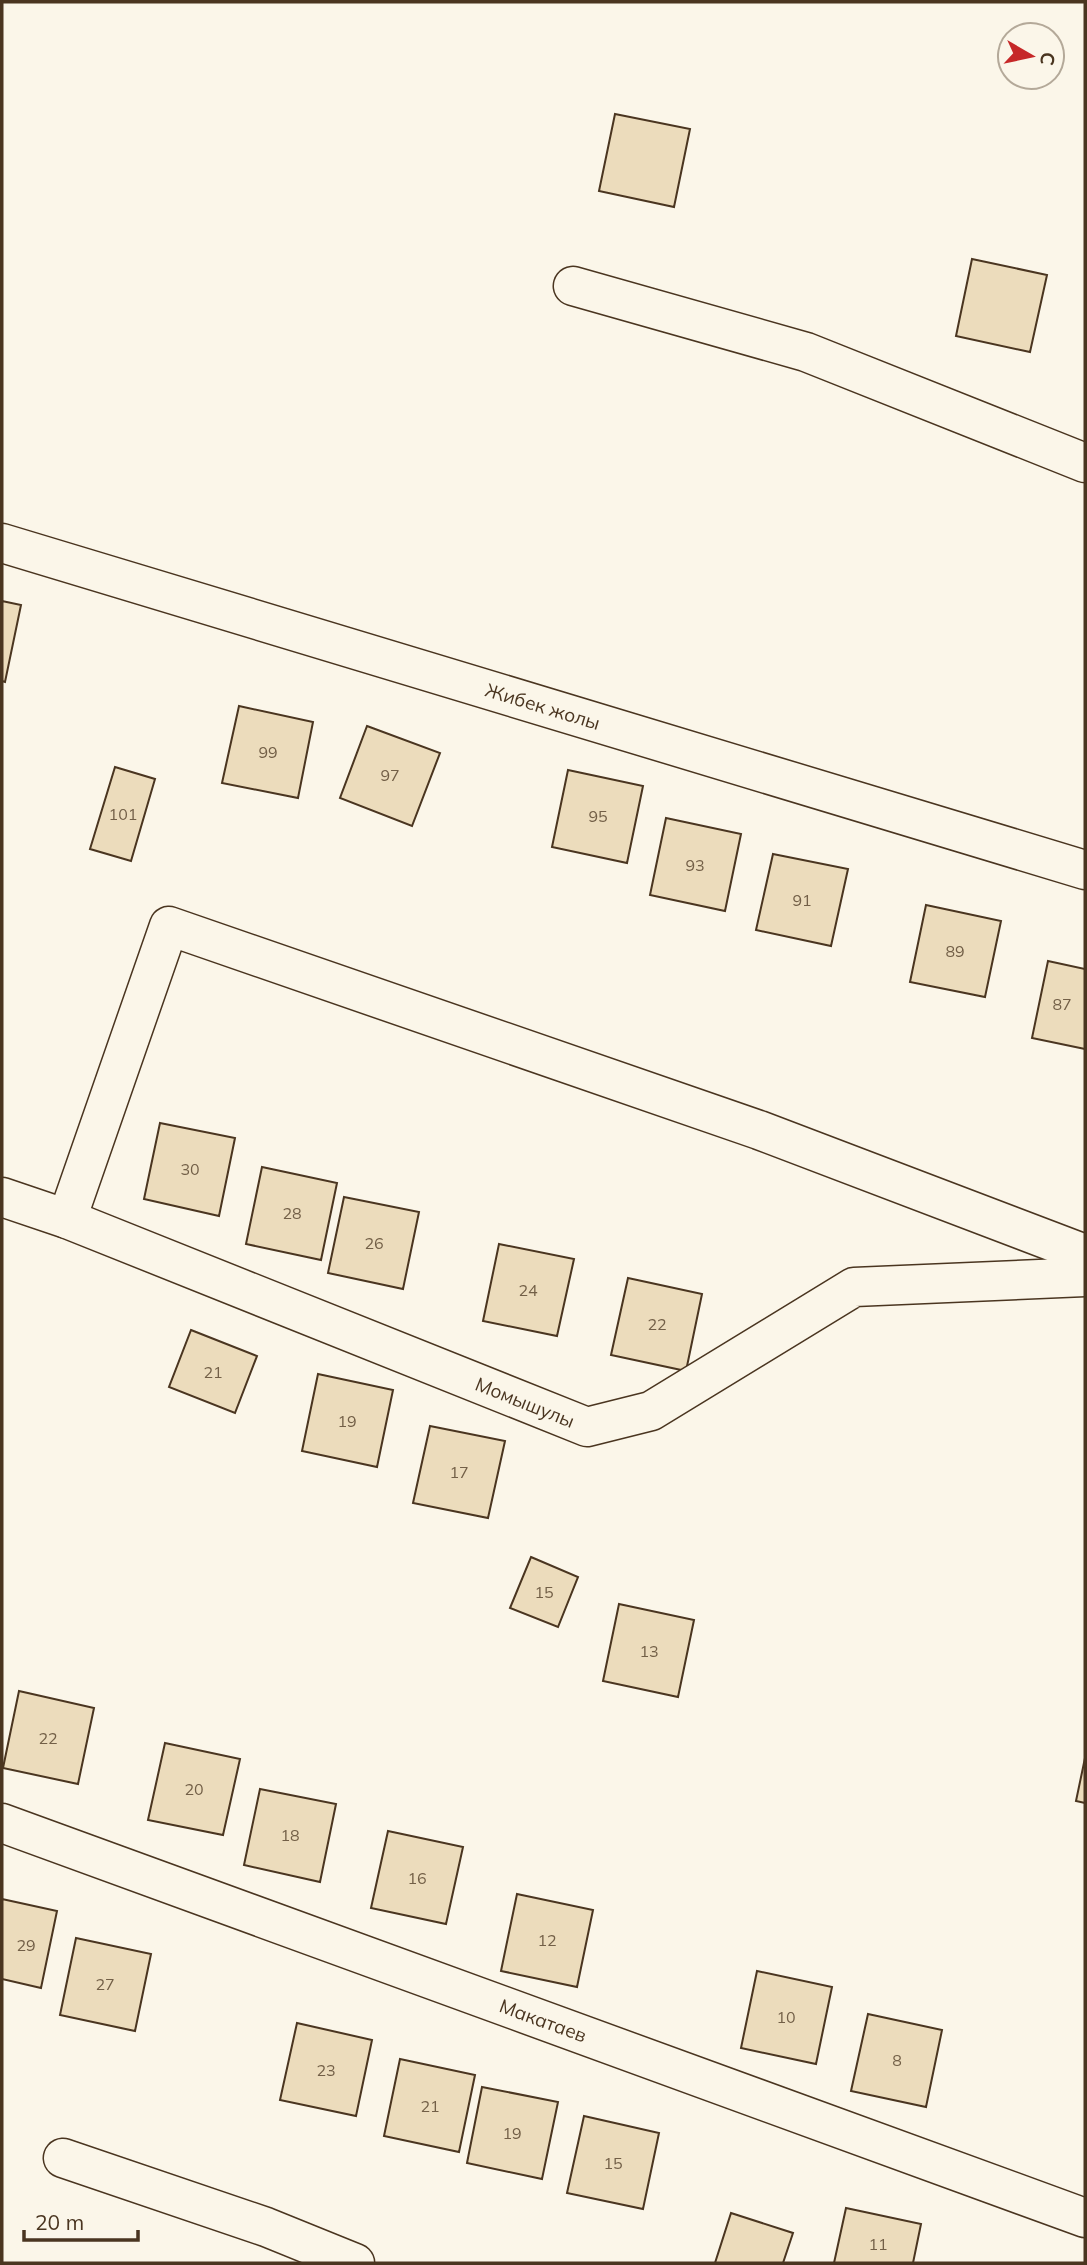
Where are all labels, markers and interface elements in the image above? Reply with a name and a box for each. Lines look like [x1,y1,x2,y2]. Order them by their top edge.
north arrow [996,21,1066,91]
text: С [1035,50,1061,67]
street label: Жибек жолы [483,678,603,735]
house number: 99 [258,742,278,762]
house number: 97 [380,765,400,785]
house number: 101 [109,804,137,824]
house number: 95 [588,806,608,826]
house number: 93 [685,855,705,875]
house number: 91 [792,890,812,910]
house number: 89 [945,941,965,961]
house number: 87 [1052,994,1072,1014]
house number: 30 [180,1159,200,1179]
house number: 28 [282,1203,302,1223]
house number: 26 [364,1233,384,1253]
house number: 24 [518,1280,538,1300]
house number: 22 [647,1314,667,1334]
house number: 21 [203,1362,223,1382]
street label: Момышулы [472,1372,578,1433]
house number: 19 [337,1411,357,1431]
house number: 17 [449,1462,469,1482]
house number: 15 [534,1582,554,1602]
house number: 13 [639,1641,659,1661]
house number: 22 [38,1728,58,1748]
house number: 20 [184,1779,204,1799]
house number: 18 [280,1825,300,1845]
house number: 16 [407,1868,427,1888]
house number: 12 [537,1930,557,1950]
house number: 29 [16,1935,36,1955]
house number: 27 [95,1974,115,1994]
street label: Макатаев [496,1993,590,2047]
house number: 10 [776,2007,796,2027]
house number: 8 [892,2050,902,2070]
house number: 23 [316,2060,336,2080]
house number: 21 [420,2096,440,2116]
house number: 19 [502,2123,522,2143]
house number: 15 [603,2153,623,2173]
scale bar [24,2198,138,2242]
text: 20 m [35,2209,84,2235]
house number: 11 [868,2234,888,2254]

